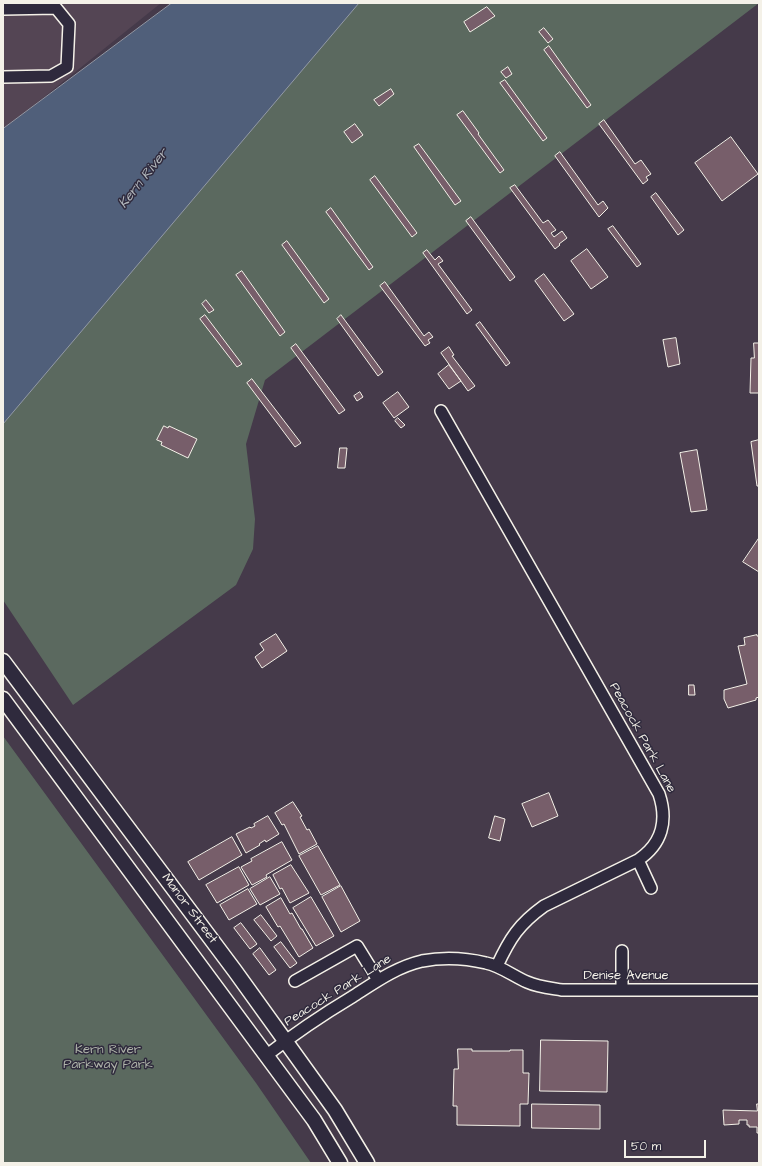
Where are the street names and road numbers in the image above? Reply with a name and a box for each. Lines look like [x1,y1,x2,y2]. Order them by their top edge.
street label: Peacock Park Lane [605,680,679,796]
street label: Manor Street [158,871,220,947]
street label: Peacock Park Lane [282,952,394,1030]
street label: Denise Avenue [584,968,668,984]

